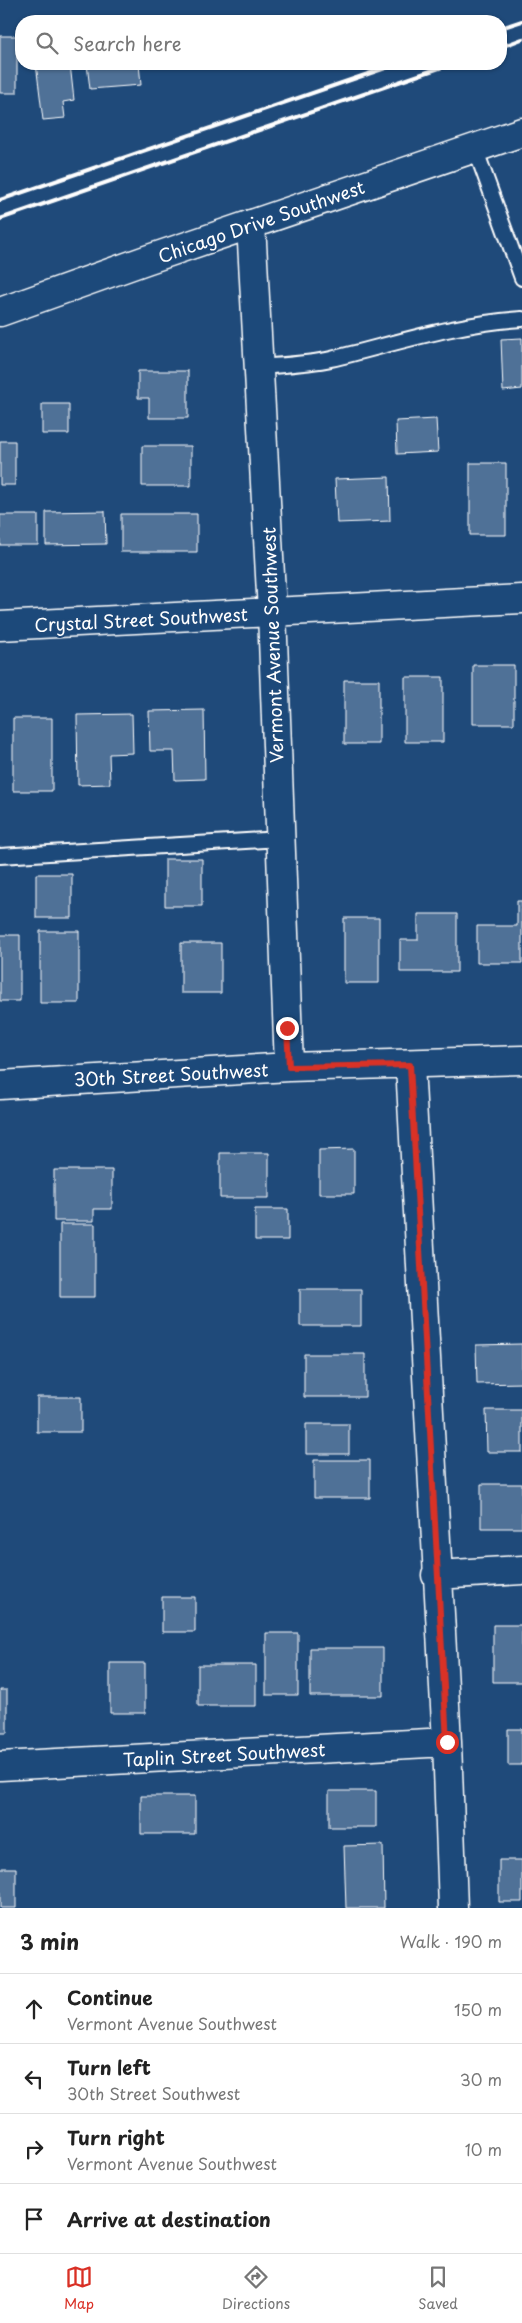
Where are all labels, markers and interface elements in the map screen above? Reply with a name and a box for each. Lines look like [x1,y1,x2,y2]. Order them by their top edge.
search box [15,15,507,70]
icon: search [33,29,61,57]
text: Search here [73,29,182,57]
street label: Chicago Drive Southwest [154,173,368,269]
street label: Vermont Avenue Southwest [254,527,290,763]
street label: Crystal Street Southwest [34,600,248,638]
route end [276,1017,299,1040]
street label: 30th Street Southwest [73,1055,269,1093]
route start [436,1731,459,1754]
street label: Taplin Street Southwest [122,1735,326,1773]
text: 3 min [20,1925,79,1957]
text: Walk · 190 m [400,1929,502,1953]
text: Continue [67,1983,153,2011]
icon: ahead [20,1995,48,2023]
text: 150 m [454,1997,502,2021]
text: Vermont Avenue Southwest [67,2011,277,2035]
text: Turn left [67,2053,151,2081]
icon: left [20,2065,48,2093]
text: 30 m [460,2067,502,2091]
text: 30th Street Southwest [67,2081,240,2105]
text: Turn right [67,2123,165,2151]
icon: right [20,2135,48,2163]
text: 10 m [465,2137,502,2161]
text: Vermont Avenue Southwest [67,2151,277,2175]
icon: arrive [20,2205,48,2233]
text: Arrive at destination [67,2205,271,2233]
tab: Map [64,2263,94,2314]
tab: Directions [222,2263,290,2314]
tab: Saved [418,2263,458,2314]

